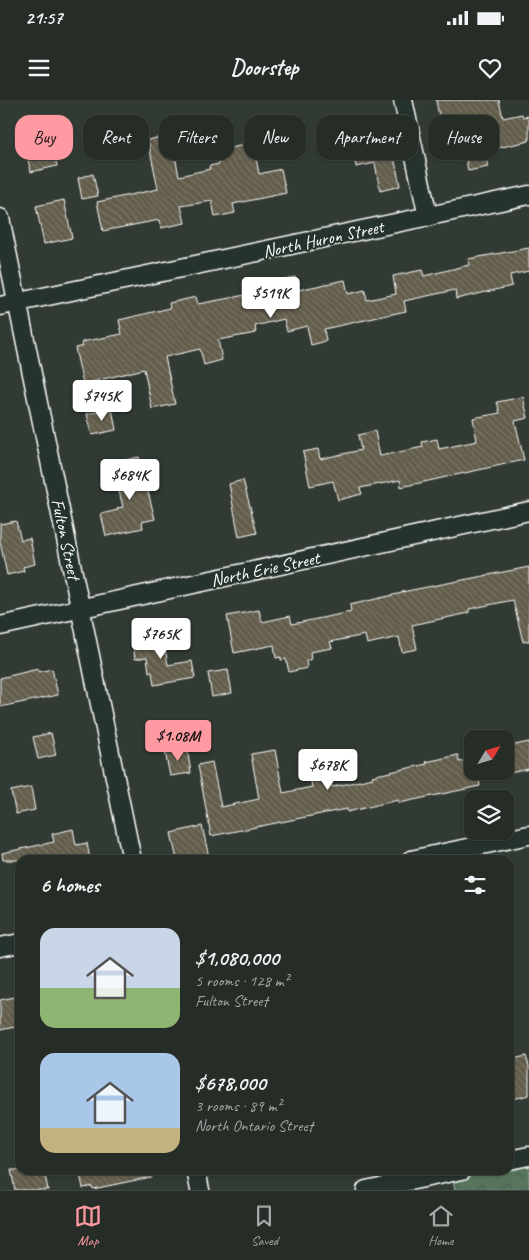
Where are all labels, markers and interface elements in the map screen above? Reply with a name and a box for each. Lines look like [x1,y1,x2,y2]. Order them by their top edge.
text: 21:57 [25,6,63,30]
icon: menu [25,54,53,82]
text: Doorstep [231,54,298,82]
icon: heart [476,54,504,82]
chip: Buy [15,115,73,160]
chip: Rent [83,115,149,160]
chip: Filters [159,115,234,160]
chip: New [244,115,306,160]
chip: Apartment [316,115,418,160]
chip: House [428,115,499,160]
street label: North Huron Street [261,215,387,263]
pin: $519K [236,276,306,319]
text: $519K [253,283,289,303]
pin: $745K [67,380,137,422]
text: $745K [84,386,120,406]
pin: $684K [95,458,165,501]
text: $684K [111,465,149,485]
street label: Fulton Street [47,497,86,584]
street label: North Erie Street [209,546,323,591]
pin: $765K [126,618,196,660]
text: $765K [143,624,179,644]
pin: $1.08M [137,720,219,762]
text: $1.08M [156,726,200,746]
north arrow [464,730,514,780]
map controls [464,730,514,840]
pin: $678K [293,748,363,791]
text: $678K [309,755,347,775]
button: layers [464,790,514,840]
icon: filters [461,871,489,899]
text: 6 homes [40,872,100,898]
text: $1,080,000 [195,945,279,971]
icon: home [80,948,140,1008]
text: 5 rooms · 128 m² [195,971,289,991]
text: Fulton Street [195,991,268,1011]
text: $678,000 [195,1070,266,1096]
icon: home [80,1073,140,1133]
text: 3 rooms · 89 m² [195,1096,281,1116]
text: North Ontario Street [195,1116,313,1136]
tab: Map [74,1202,102,1249]
tab: Saved [250,1202,278,1249]
tab: Home [427,1202,455,1249]

